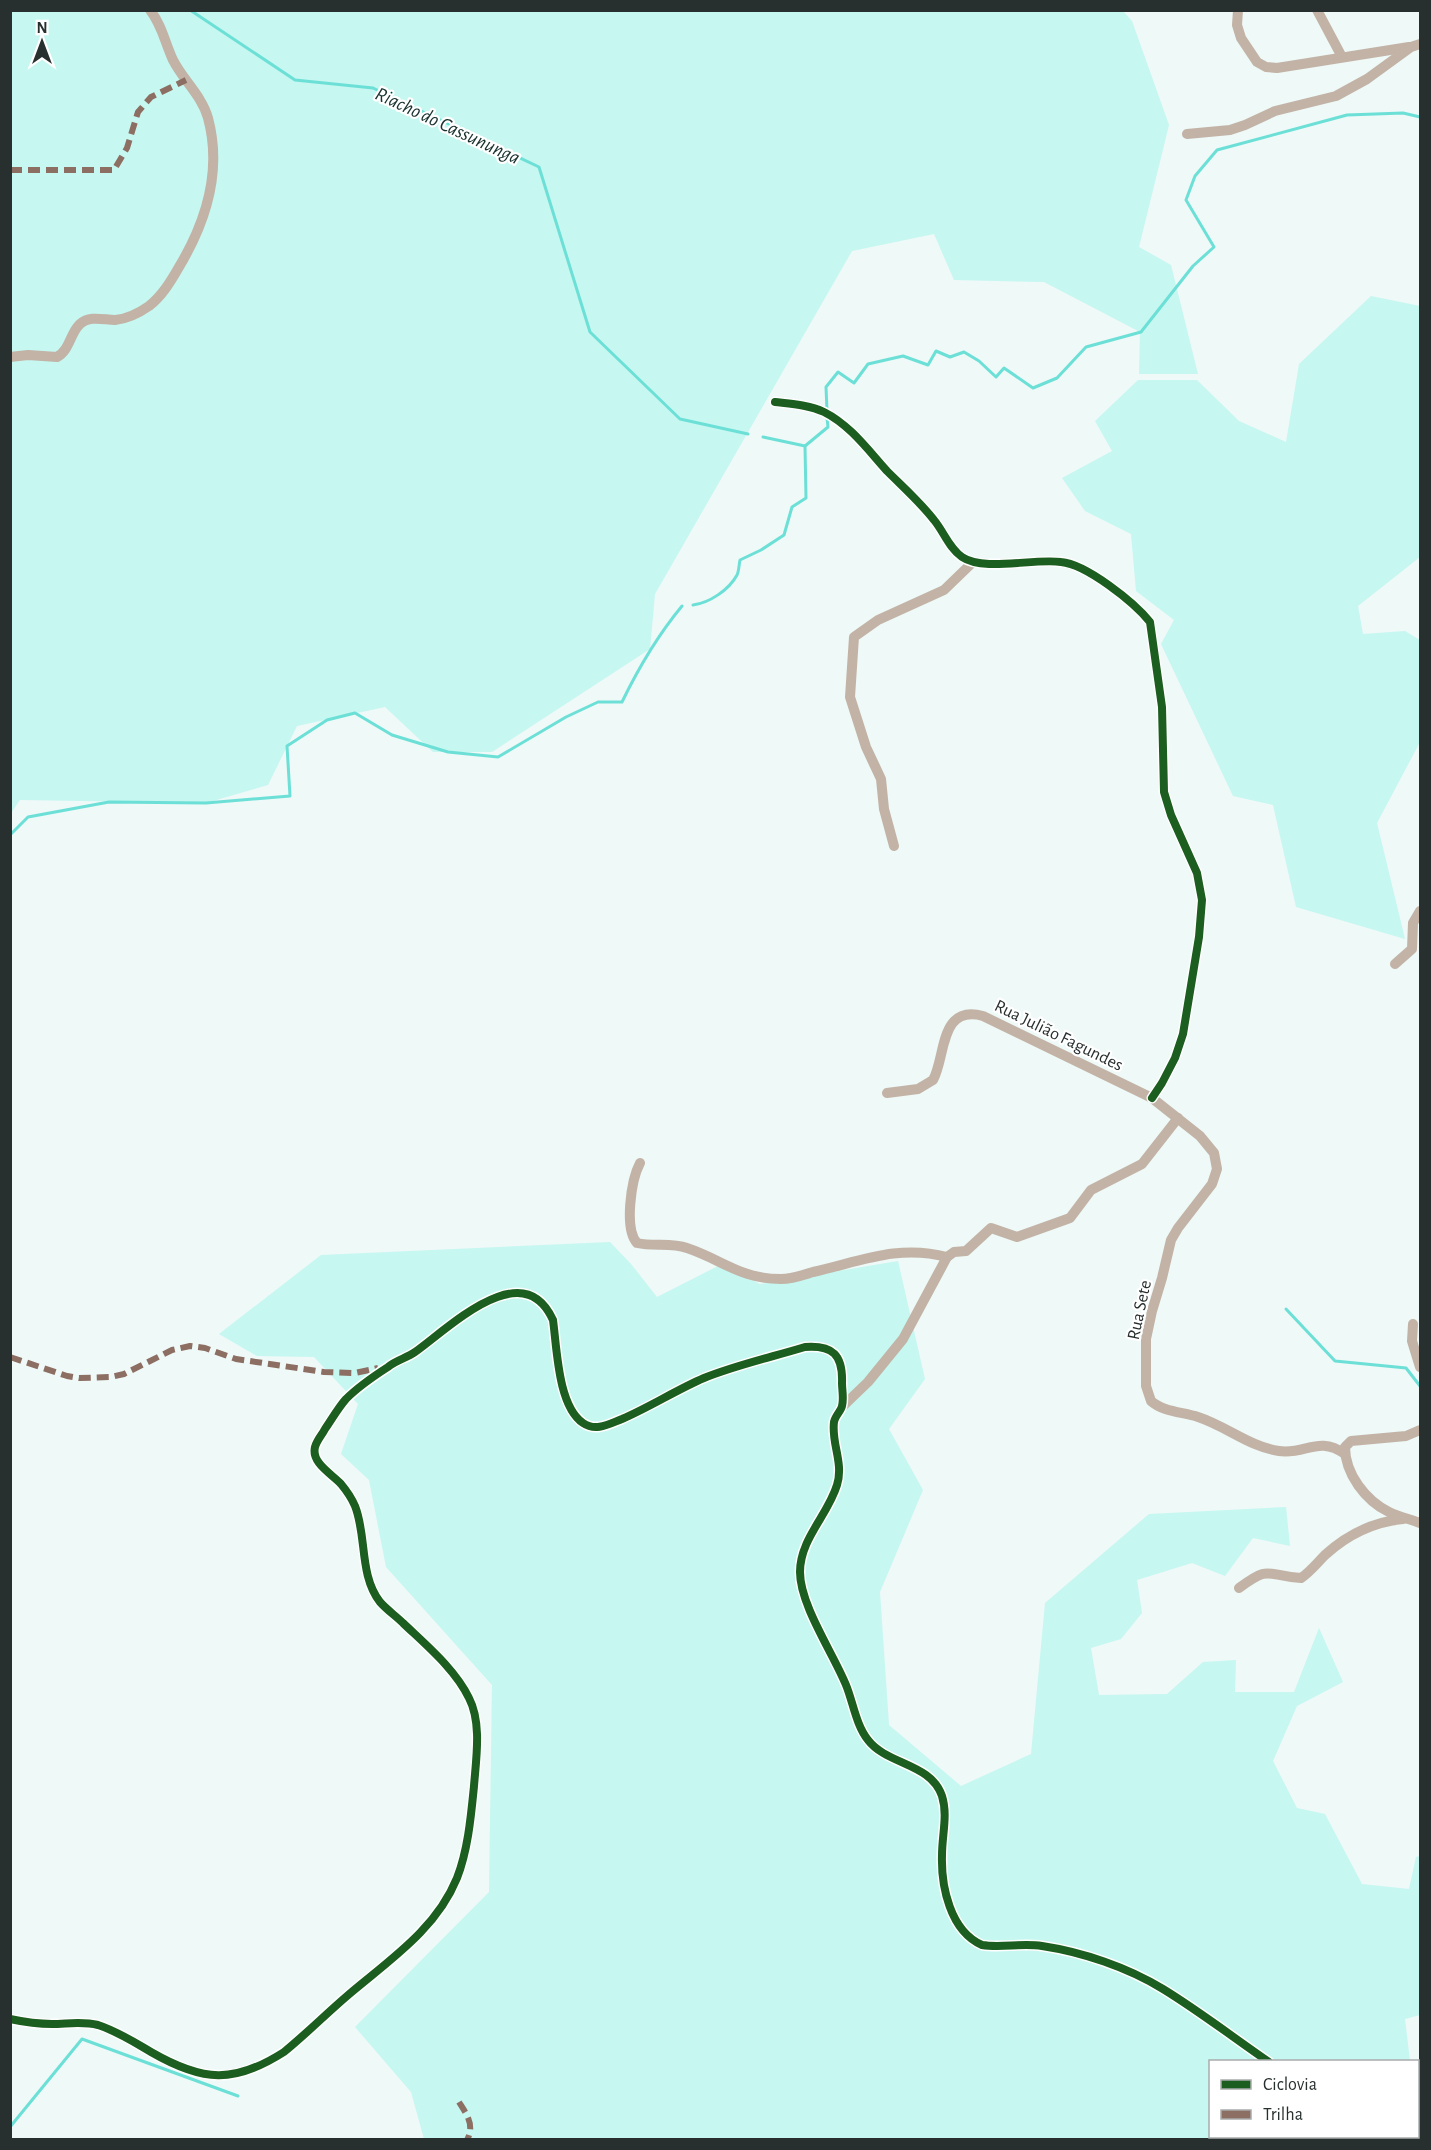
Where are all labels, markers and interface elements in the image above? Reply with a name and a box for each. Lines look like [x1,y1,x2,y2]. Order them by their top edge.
north arrow [12,12,72,72]
text: N [36,20,48,36]
water label: Riacho do Cassununga [372,84,523,168]
street label: Rua Julião Fagundes [991,997,1126,1075]
street label: Rua Sete [1125,1279,1155,1342]
legend [1209,2060,1419,2138]
text: Ciclovia [1263,2076,1317,2094]
text: Trilha [1263,2106,1303,2124]

